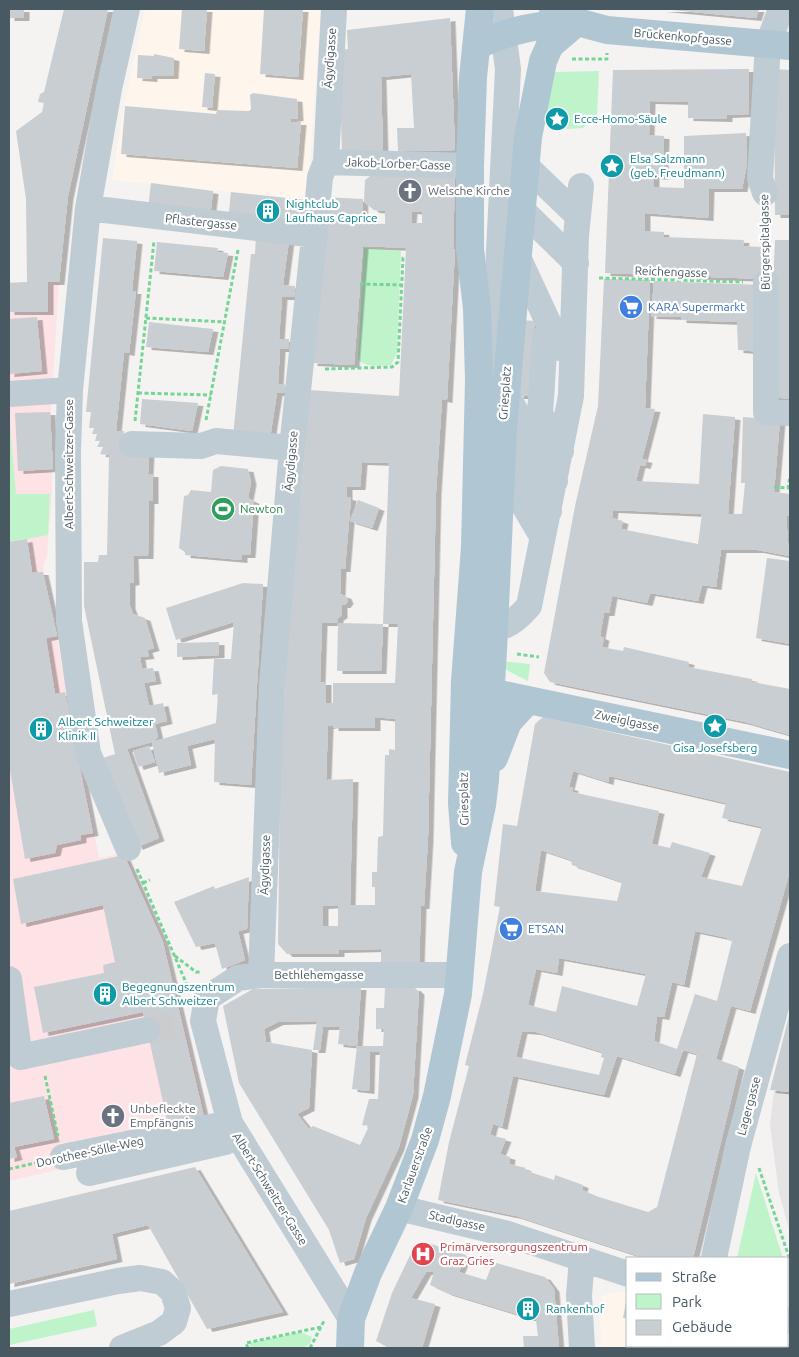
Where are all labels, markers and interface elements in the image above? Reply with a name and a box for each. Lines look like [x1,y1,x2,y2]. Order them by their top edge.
street label: Brückenkopfgasse [633,26,733,47]
street label: Ägydigasse [321,27,338,89]
place icon: Ecce-Homo-Säule [544,106,570,132]
place label: Ecce-Homo-Säule [574,112,667,125]
place label: Elsa Salzmann (geb. Freudmann) [630,152,725,180]
place icon: Elsa Salzmann (geb. Freudmann) [599,153,625,179]
street label: Jakob-Lorber-Gasse [345,155,451,172]
church icon: Welsche Kirche [397,178,423,204]
place label: Welsche Kirche [428,184,510,197]
street label: Bürgerspitalgasse [757,194,772,290]
place label: Nightclub Laufhaus Caprice [286,197,378,224]
building icon: Nightclub Laufhaus Caprice [255,198,281,224]
street label: Pflastergasse [164,211,238,232]
street label: Reichengasse [634,264,708,279]
supermarket icon: KARA Supermarkt [618,294,644,320]
place label: KARA Supermarkt [648,300,745,313]
street label: Griesplatz [496,365,513,420]
street label: Albert-Schweitzer-Gasse [62,399,75,529]
street label: Ägydigasse [281,430,300,492]
sports icon: Newton [210,496,236,522]
place label: Newton [240,502,283,515]
street label: Zweiglgasse [594,707,661,734]
place icon: Gisa Josefsberg [702,713,728,739]
place label: Albert Schweitzer Klinik II [58,715,154,742]
building icon: Albert Schweitzer Klinik II [28,716,54,742]
place label: Gisa Josefsberg [673,741,757,754]
street label: Griesplatz [457,772,470,826]
street label: Ägydigasse [257,835,272,895]
supermarket icon: ETSAN [498,916,524,942]
place label: ETSAN [528,922,564,935]
street label: Bethlehemgasse [274,968,364,981]
place label: Begegnungszentrum Albert Schweitzer [122,980,235,1007]
building icon: Begegnungszentrum Albert Schweitzer [92,981,118,1007]
street label: Lagergasse [734,1075,763,1137]
place label: Unbefleckte Empfängnis [130,1102,196,1129]
church icon: Unbefleckte Empfängnis [100,1103,126,1129]
street label: Karlauerstraße [395,1125,434,1205]
street label: Albert-Schweitzer-Gasse [230,1130,310,1247]
street label: Dorothee-Sölle-Weg [35,1134,145,1169]
street label: Stadlgasse [428,1208,487,1233]
place label: Primärversorgungszentrum Graz Gries [440,1240,588,1267]
hospital icon: Primärversorgungszentrum Graz Gries [410,1241,436,1267]
legend [626,1257,789,1347]
text: Straße [672,1268,716,1285]
text: Park [672,1293,702,1310]
building icon: Rankenhof [515,1296,541,1322]
place label: Rankenhof [546,1302,605,1315]
text: Gebäude [672,1318,732,1335]

